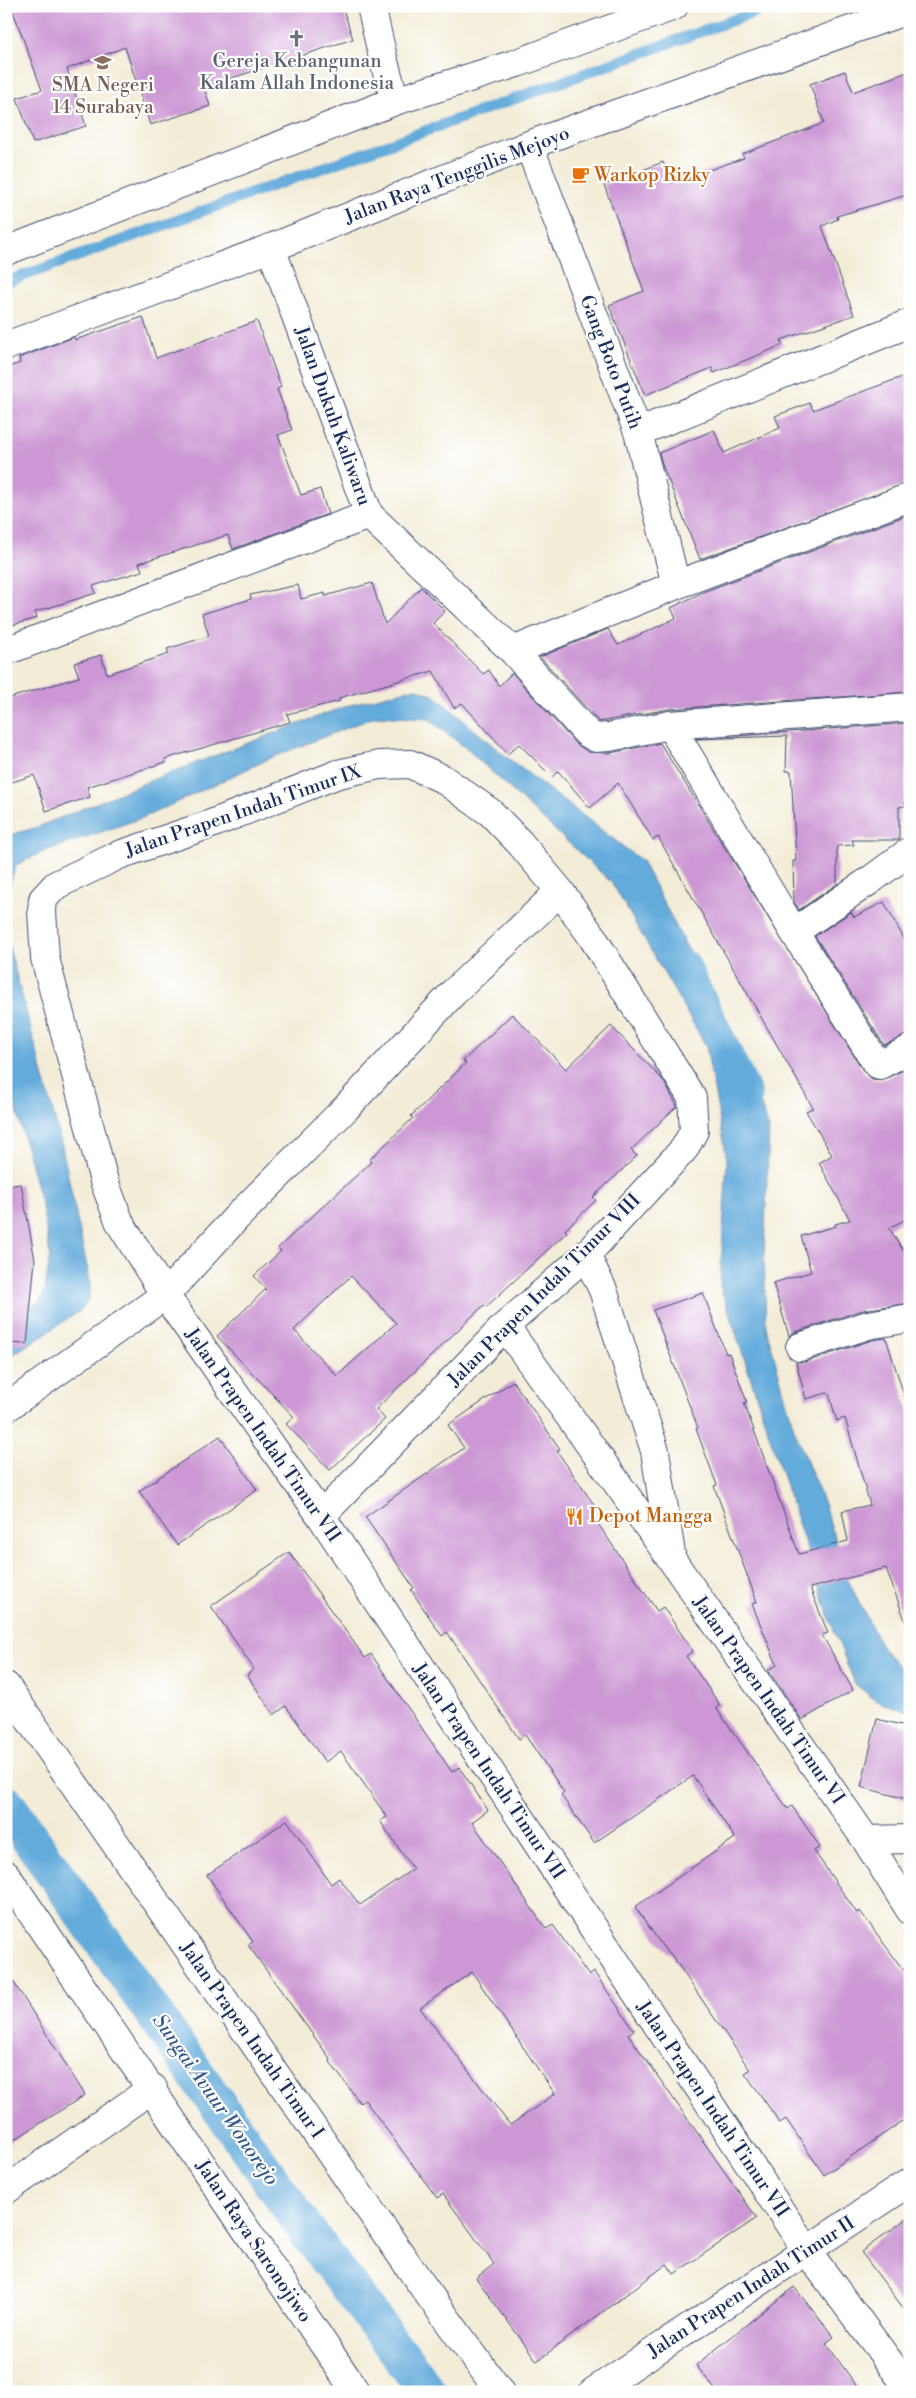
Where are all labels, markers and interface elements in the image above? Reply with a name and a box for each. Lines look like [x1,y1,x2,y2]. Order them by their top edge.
church icon: Gereja Kebangunan Kalam Allah Indonesia [287,28,307,48]
place label: Gereja Kebangunan Kalam Allah Indonesia [200,49,395,95]
school or university icon: SMA Negeri 14 Surabaya [93,52,113,72]
place label: SMA Negeri 14 Surabaya [52,73,154,119]
street label: Jalan Raya Tenggilis Mejoyo [340,121,573,229]
place label: Warkop Rizky [593,163,711,187]
cafe icon: Warkop Rizky [570,165,590,185]
street label: Gang Boto Putih [574,291,648,433]
street label: Jalan Dukuh Kaliwaru [289,322,377,509]
street label: Jalan Prapen Indah Timur IX [121,759,365,863]
street label: Jalan Prapen Indah Timur VIII [442,1188,646,1392]
street label: Jalan Prapen Indah Timur VII [179,1322,346,1547]
place label: Depot Mangga [589,1504,713,1528]
restaurant icon: Depot Mangga [565,1506,585,1526]
street label: Jalan Prapen Indah Timur VI [687,1590,850,1809]
street label: Jalan Prapen Indah Timur VII [407,1657,571,1884]
street label: Jalan Prapen Indah Timur I [174,1936,329,2143]
street label: Jalan Prapen Indah Timur VII [631,1995,795,2222]
water label: Sungai Avuur Wonorejo [146,2009,284,2191]
street label: Jalan Raya Saronojiwo [190,2154,317,2327]
street label: Jalan Prapen Indah Timur II [642,2211,859,2364]

